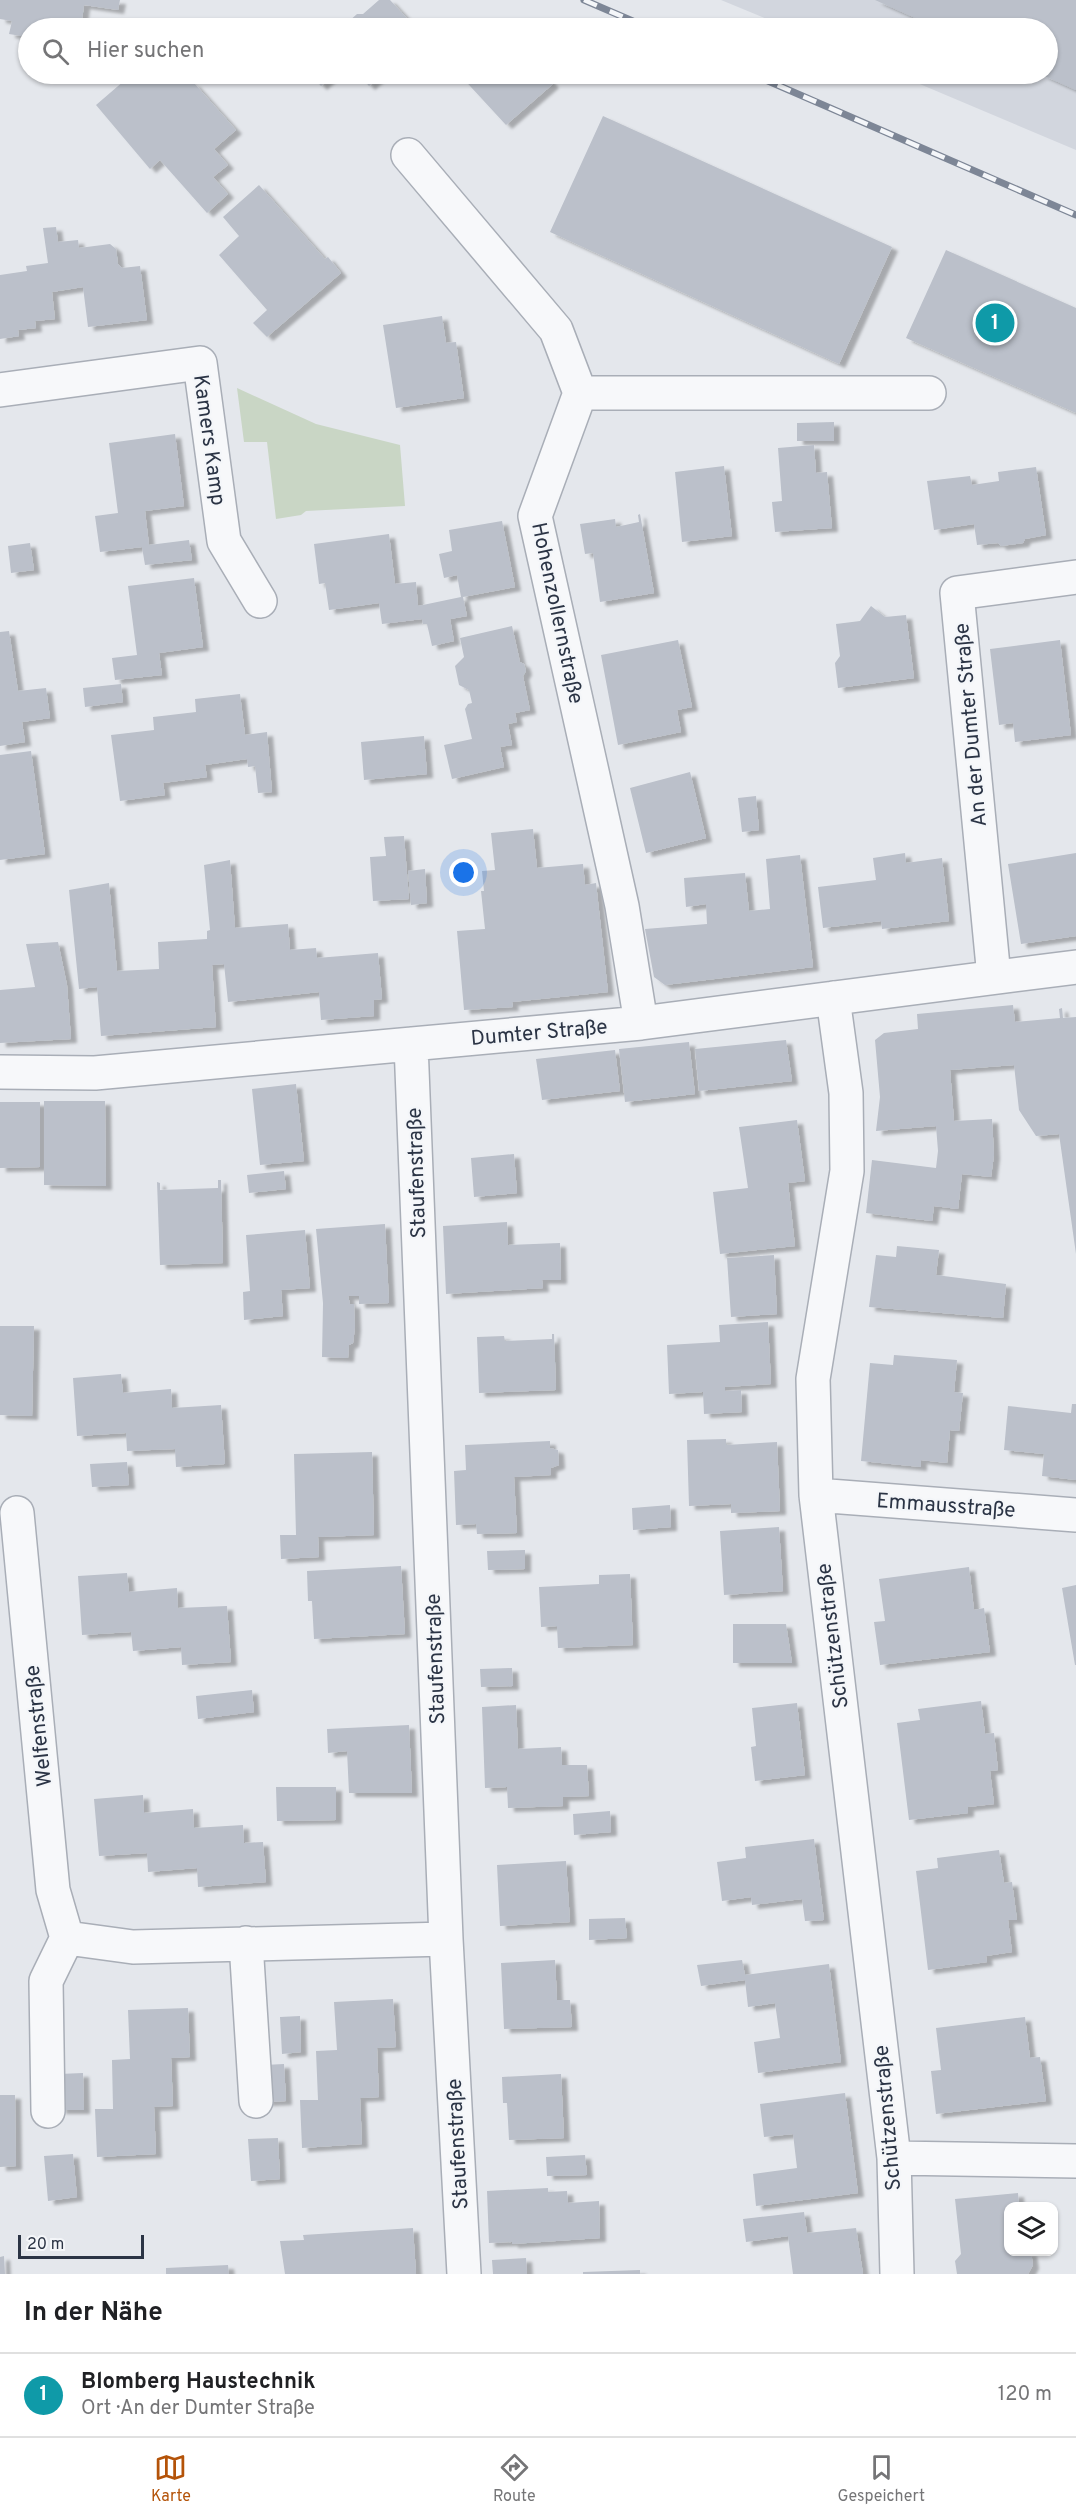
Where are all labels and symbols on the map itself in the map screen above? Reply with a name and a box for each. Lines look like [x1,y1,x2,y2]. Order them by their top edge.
pin: 1 [976,300,1014,346]
street label: Kamers Kamp [186,373,231,507]
street label: Hohenzollernstraße [524,520,589,707]
street label: An der Dumter Straße [949,622,994,828]
your location [449,858,478,887]
street label: Dumter Straße [470,1014,609,1053]
street label: Staufenstraße [402,1107,433,1239]
street label: Emmausstraße [875,1488,1016,1525]
street label: Schützenstraße [811,1562,856,1710]
street label: Staufenstraße [421,1593,452,1725]
street label: Welfenstraße [20,1664,59,1788]
street label: Schützenstraße [869,2044,908,2192]
street label: Staufenstraße [442,2078,475,2210]
scale bar [18,2232,144,2260]

